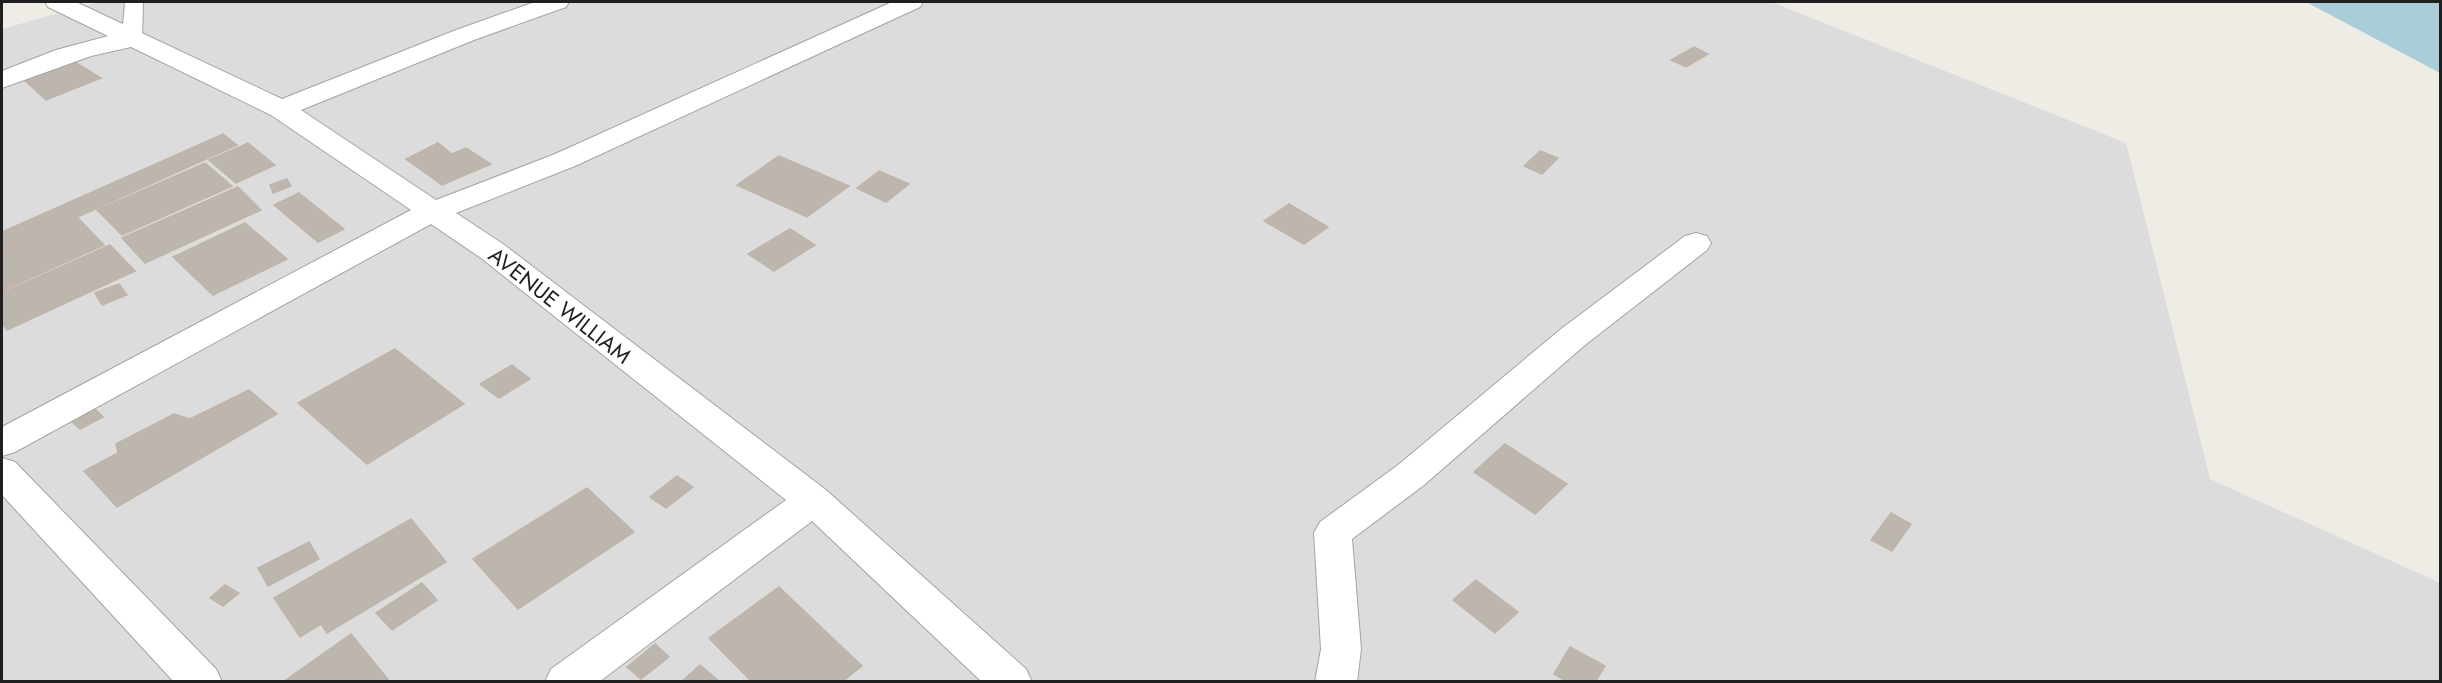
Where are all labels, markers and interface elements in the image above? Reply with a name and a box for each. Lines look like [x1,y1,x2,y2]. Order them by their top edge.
street label: AVENUE WILLIAM [482,239,638,371]

